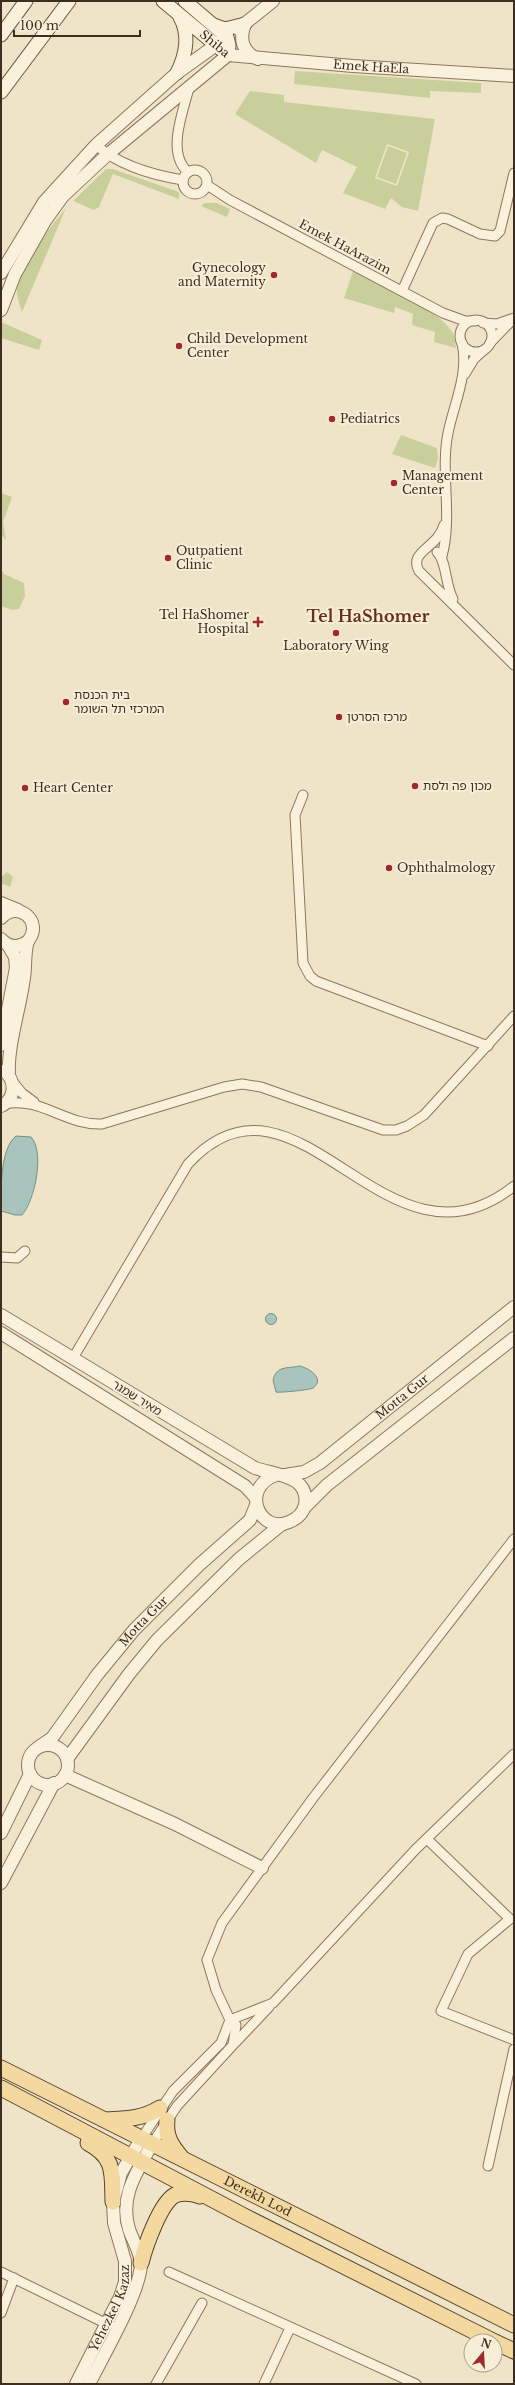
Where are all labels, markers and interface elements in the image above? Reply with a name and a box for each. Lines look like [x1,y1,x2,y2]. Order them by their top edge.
scale bar [14,12,140,38]
text: 100 m [20,18,59,33]
street label: Shiba [197,27,233,60]
street label: Emek HaEla [332,56,410,76]
street label: Emek HaArazim [297,216,394,277]
place label: Gynecology and Maternity [178,260,266,289]
marker: Gynecology and Maternity [269,270,279,280]
place label: Child Development Center [187,331,309,360]
marker: Child Development Center [174,341,184,351]
place label: Pediatrics [340,411,400,426]
marker: Pediatrics [327,414,337,424]
place label: Management Center [402,468,484,497]
marker: Management Center [389,478,399,488]
place label: Outpatient Clinic [176,543,243,572]
marker: Outpatient Clinic [163,553,173,563]
district label: Tel HaShomer [306,606,430,626]
place label: Tel HaShomer Hospital [159,607,249,636]
marker: Tel HaShomer Hospital [252,616,264,628]
marker: Laboratory Wing [331,628,341,638]
place label: Laboratory Wing [283,638,390,653]
place label: בית הכנסת המרכזי תל השומר [74,687,165,716]
marker: בית הכנסת המרכזי תל השומר [61,697,71,707]
place label: מרכז הסרטן [347,709,407,724]
marker: מרכז הסרטן [334,712,344,722]
place label: מכון פה ולסת [423,778,492,793]
place label: Heart Center [33,780,113,795]
marker: מכון פה ולסת [410,781,420,791]
marker: Heart Center [20,783,30,793]
place label: Ophthalmology [397,860,496,875]
marker: Ophthalmology [384,863,394,873]
street label: Motta Gur [372,1371,432,1422]
street label: מאיר שמגר [110,1376,165,1419]
street label: Motta Gur [116,1592,171,1649]
street label: Derekh Lod [221,2173,294,2219]
street label: Yehezkel Kazaz [85,2264,132,2355]
north arrow [463,2333,503,2373]
text: N [479,2335,494,2352]

